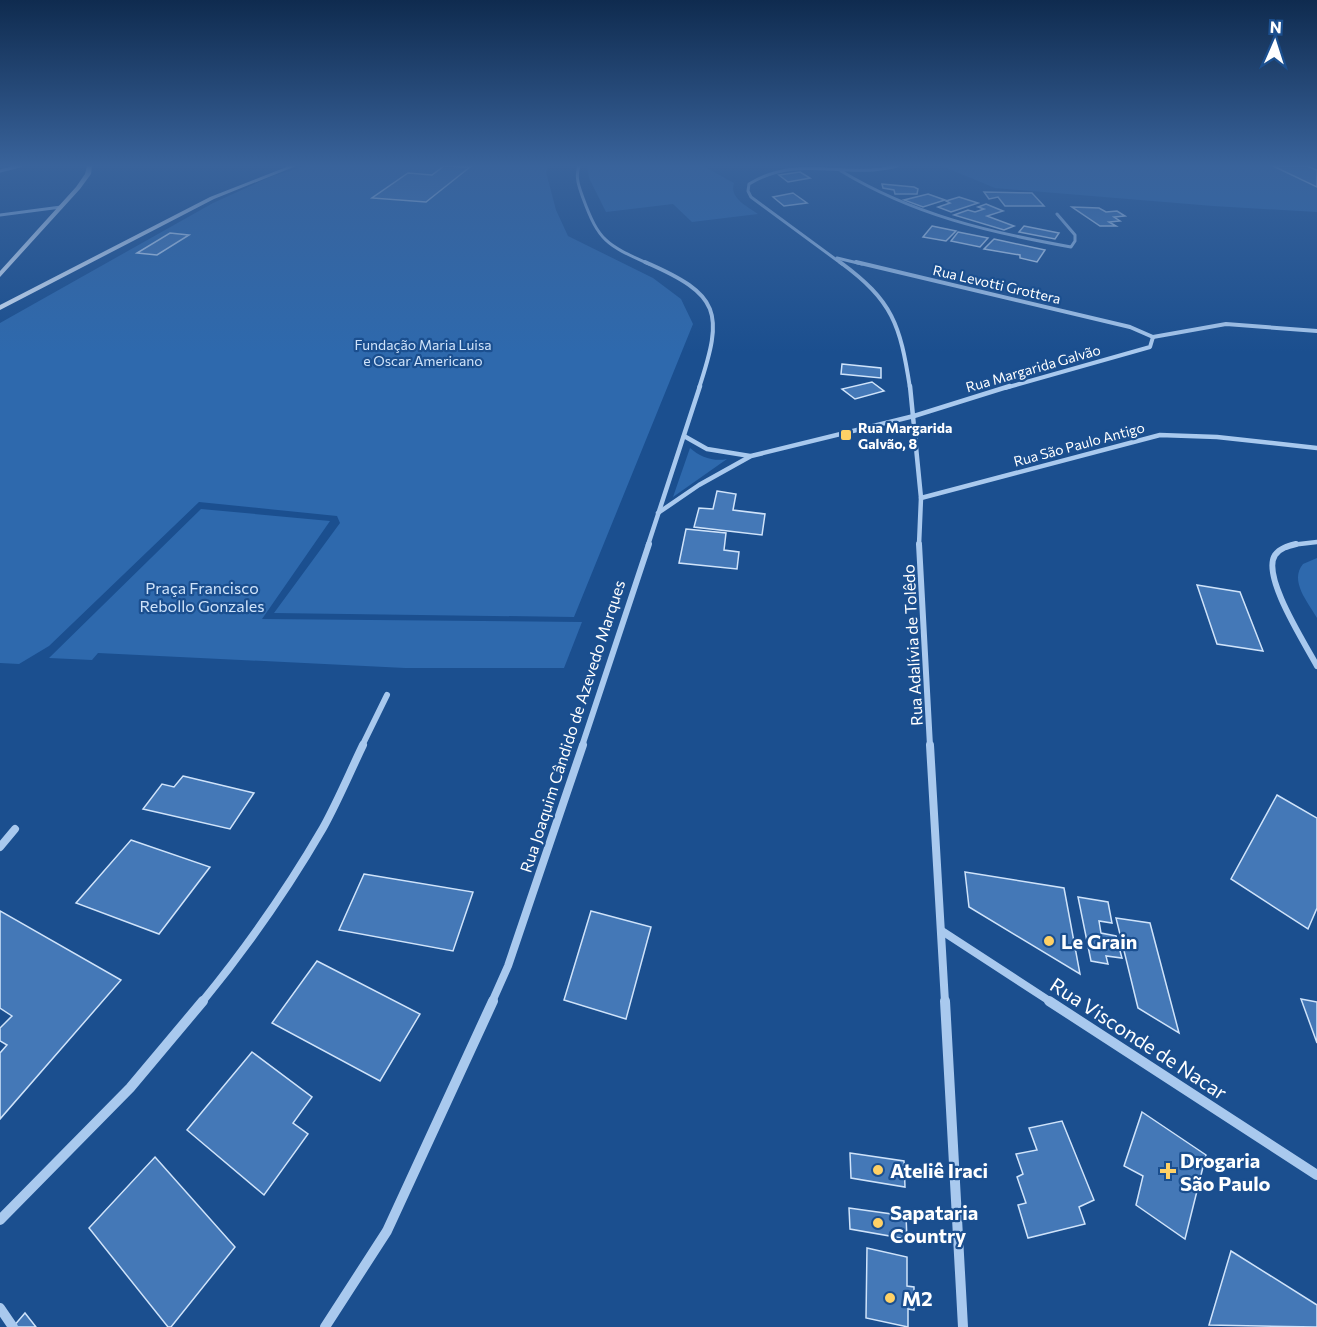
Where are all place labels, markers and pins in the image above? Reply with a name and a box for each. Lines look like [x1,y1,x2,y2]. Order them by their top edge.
place label: Rua Margarida Galvão, 8 [858,419,952,452]
marker: Rua Margarida Galvão, 8 [839,428,853,442]
place label: Le Grain [1061,929,1137,953]
marker: Le Grain [1042,934,1056,948]
place label: Drogaria São Paulo [1180,1148,1271,1195]
place label: Ateliê Iraci [890,1158,988,1182]
marker: Ateliê Iraci [871,1163,885,1177]
marker: Drogaria São Paulo [1161,1164,1175,1178]
place label: Sapataria Country [890,1200,978,1247]
marker: Sapataria Country [871,1216,885,1230]
place label: M2 [902,1286,933,1310]
marker: M2 [883,1291,897,1305]

